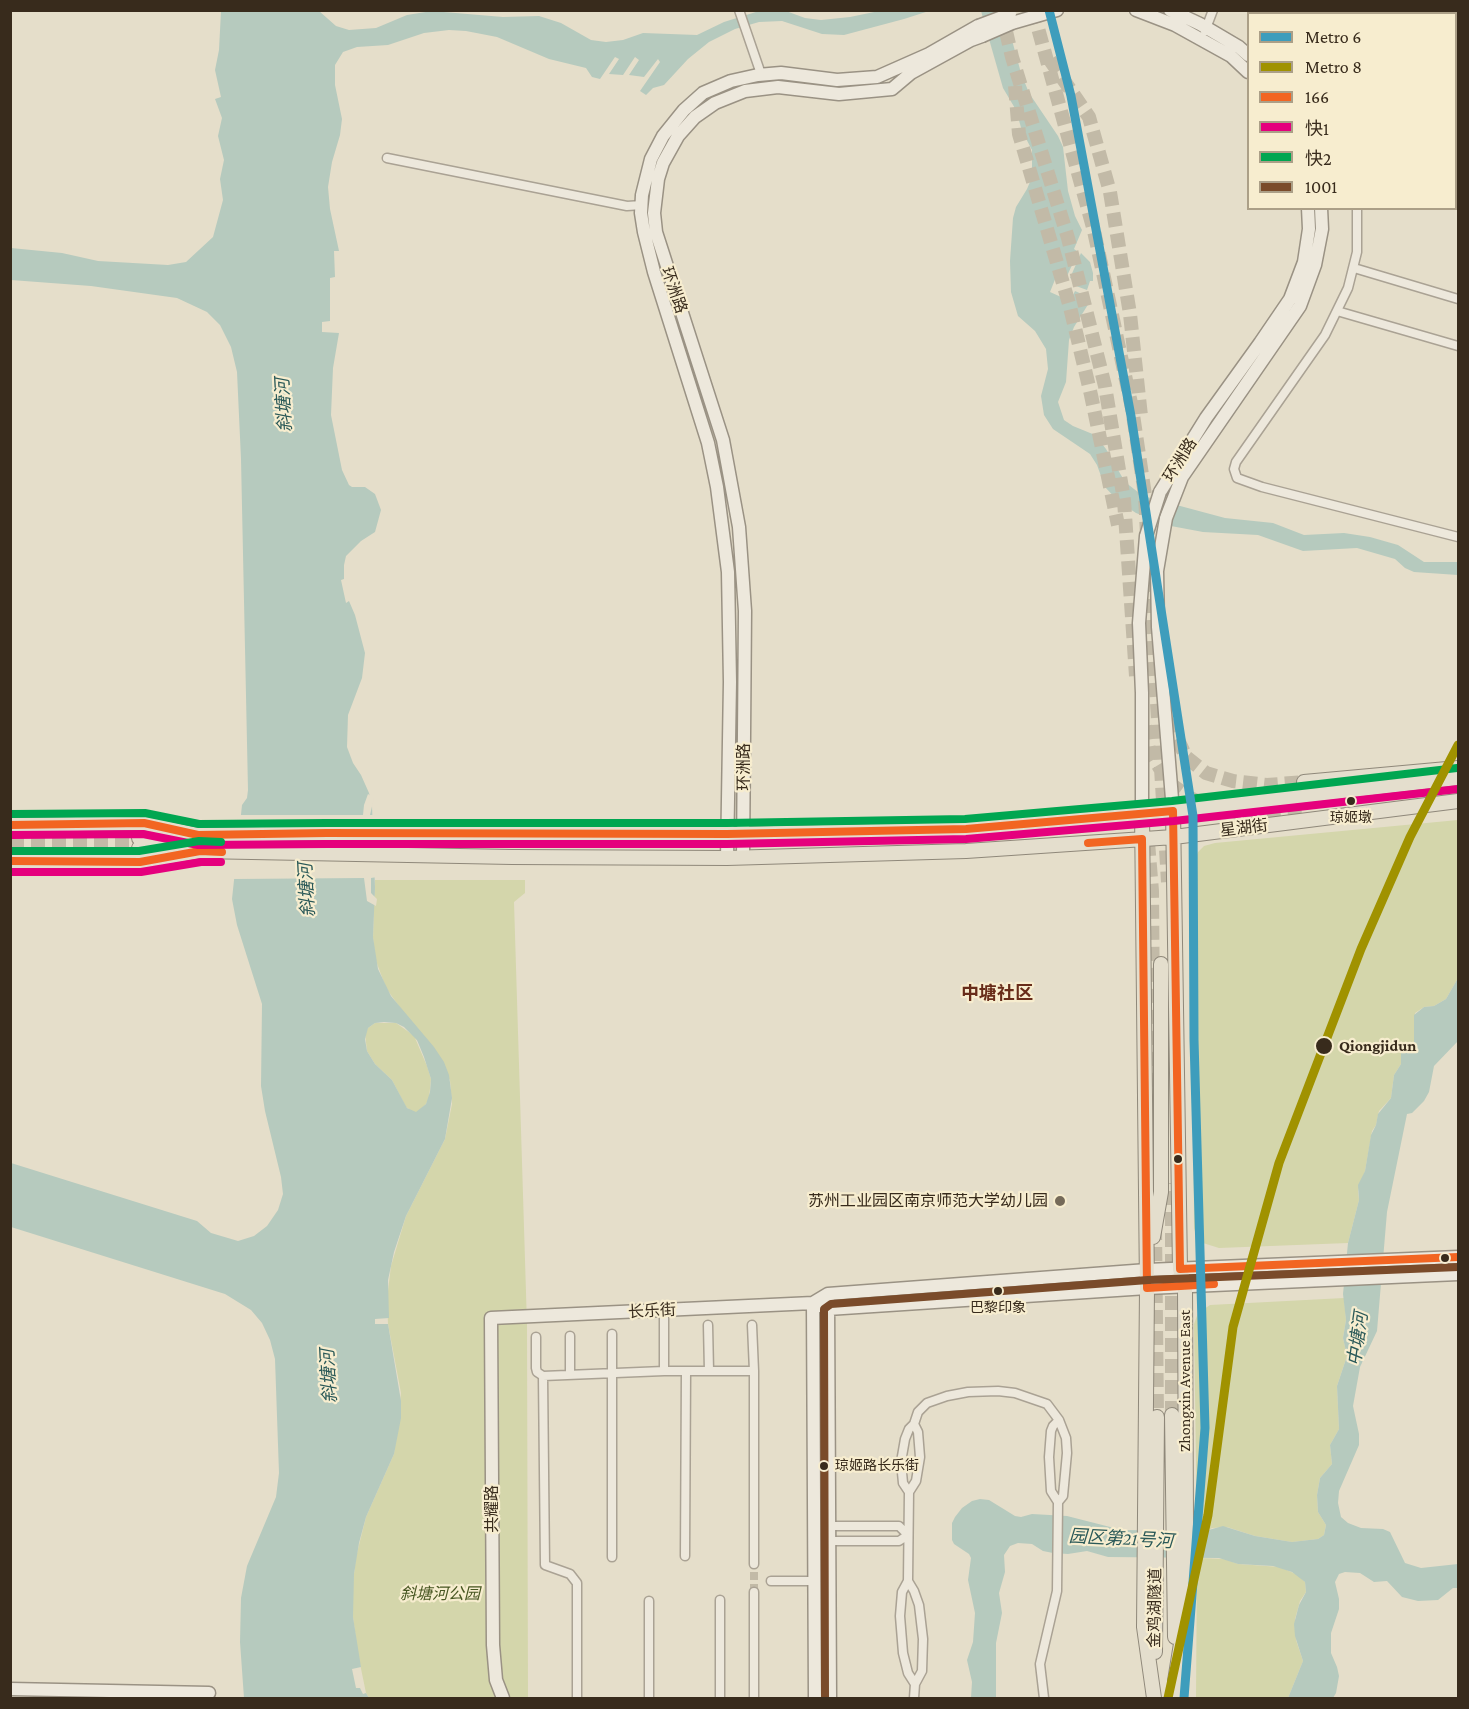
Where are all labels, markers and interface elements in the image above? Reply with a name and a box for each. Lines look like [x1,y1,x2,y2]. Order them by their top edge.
legend [1247,12,1457,210]
text: Metro 6 [1305,27,1361,47]
text: Metro 8 [1305,57,1362,77]
text: 166 [1305,87,1329,107]
text: 快1 [1305,119,1329,139]
text: 快2 [1305,149,1332,169]
text: 1001 [1305,177,1337,197]
street label: 环洲路 [657,264,691,316]
water label: 斜塘河 [272,377,296,433]
street label: 环洲路 [1159,435,1201,485]
street label: 环洲路 [734,743,754,791]
marker: 琼姬墩 [1345,795,1357,807]
place label: 琼姬墩 [1330,810,1372,826]
street label: 星湖街 [1219,816,1269,840]
water label: 斜塘河 [295,862,319,918]
district label: 中塘社区 [961,982,1033,1004]
marker: Qiongjidun [1314,1036,1334,1056]
place label: Qiongjidun [1339,1036,1416,1056]
unlabelled marker [1172,1153,1184,1165]
place label: 苏州工业园区南京师范大学幼儿园 [808,1191,1048,1211]
marker: 苏州工业园区南京师范大学幼儿园 [1053,1194,1067,1208]
unlabelled marker [1439,1252,1451,1264]
marker: 巴黎印象 [992,1285,1004,1297]
street label: 长乐街 [628,1300,676,1322]
place label: 巴黎印象 [970,1300,1026,1316]
street label: Zhongxin Avenue East [1175,1310,1195,1452]
water label: 中塘河 [1344,1311,1372,1367]
water label: 斜塘河 [317,1348,341,1404]
place label: 琼姬路长乐街 [835,1458,919,1474]
marker: 琼姬路长乐街 [818,1460,830,1472]
street label: 共耀路 [482,1485,502,1533]
water label: 园区第21号河 [1068,1525,1174,1553]
street label: 金鸡湖隧道 [1145,1568,1165,1648]
park label: 斜塘河公园 [400,1584,480,1604]

